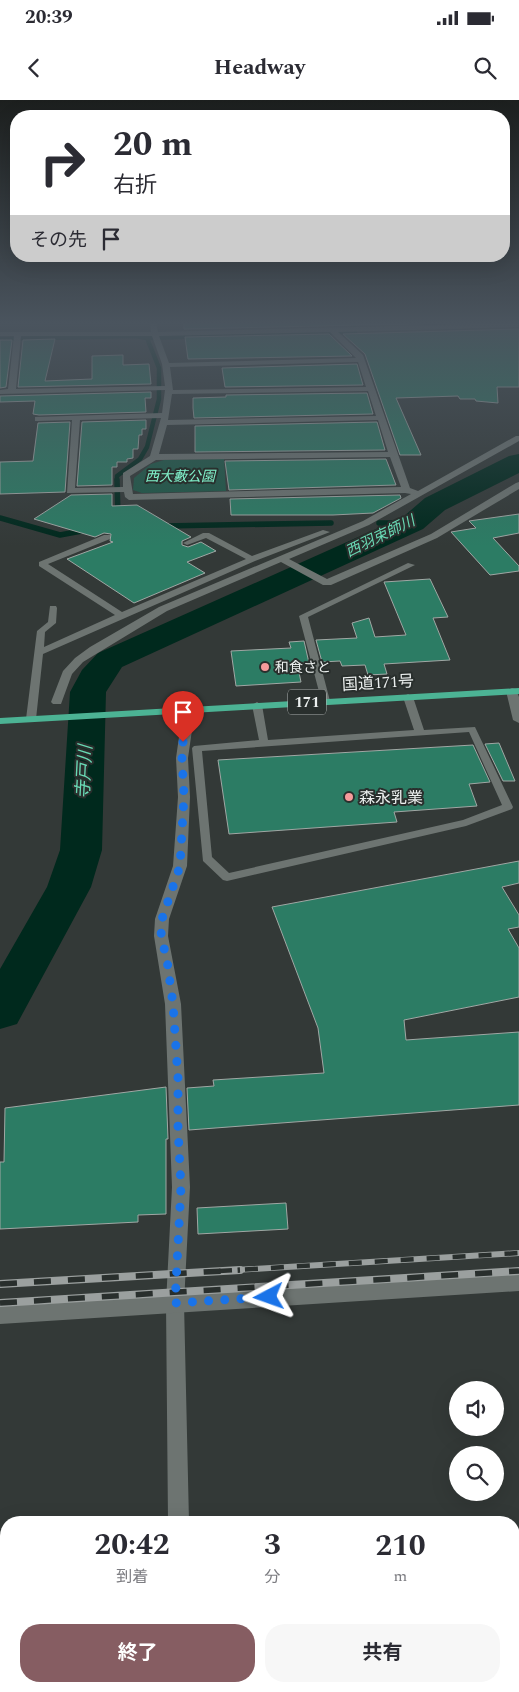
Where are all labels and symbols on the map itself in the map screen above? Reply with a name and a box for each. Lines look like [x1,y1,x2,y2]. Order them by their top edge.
park label: 西大藪公園 [145,466,217,487]
water label: 西羽束師川 [341,509,421,563]
place label: 和食さと [275,657,331,678]
marker: 和食さと [259,661,271,673]
street label: 国道171号 [341,669,415,697]
road number: 171 [288,690,326,714]
pin [162,691,204,742]
water label: 寺戸川 [70,742,99,800]
place label: 森永乳業 [359,786,423,810]
marker: 森永乳業 [343,791,355,803]
position arrow [242,1270,294,1322]

